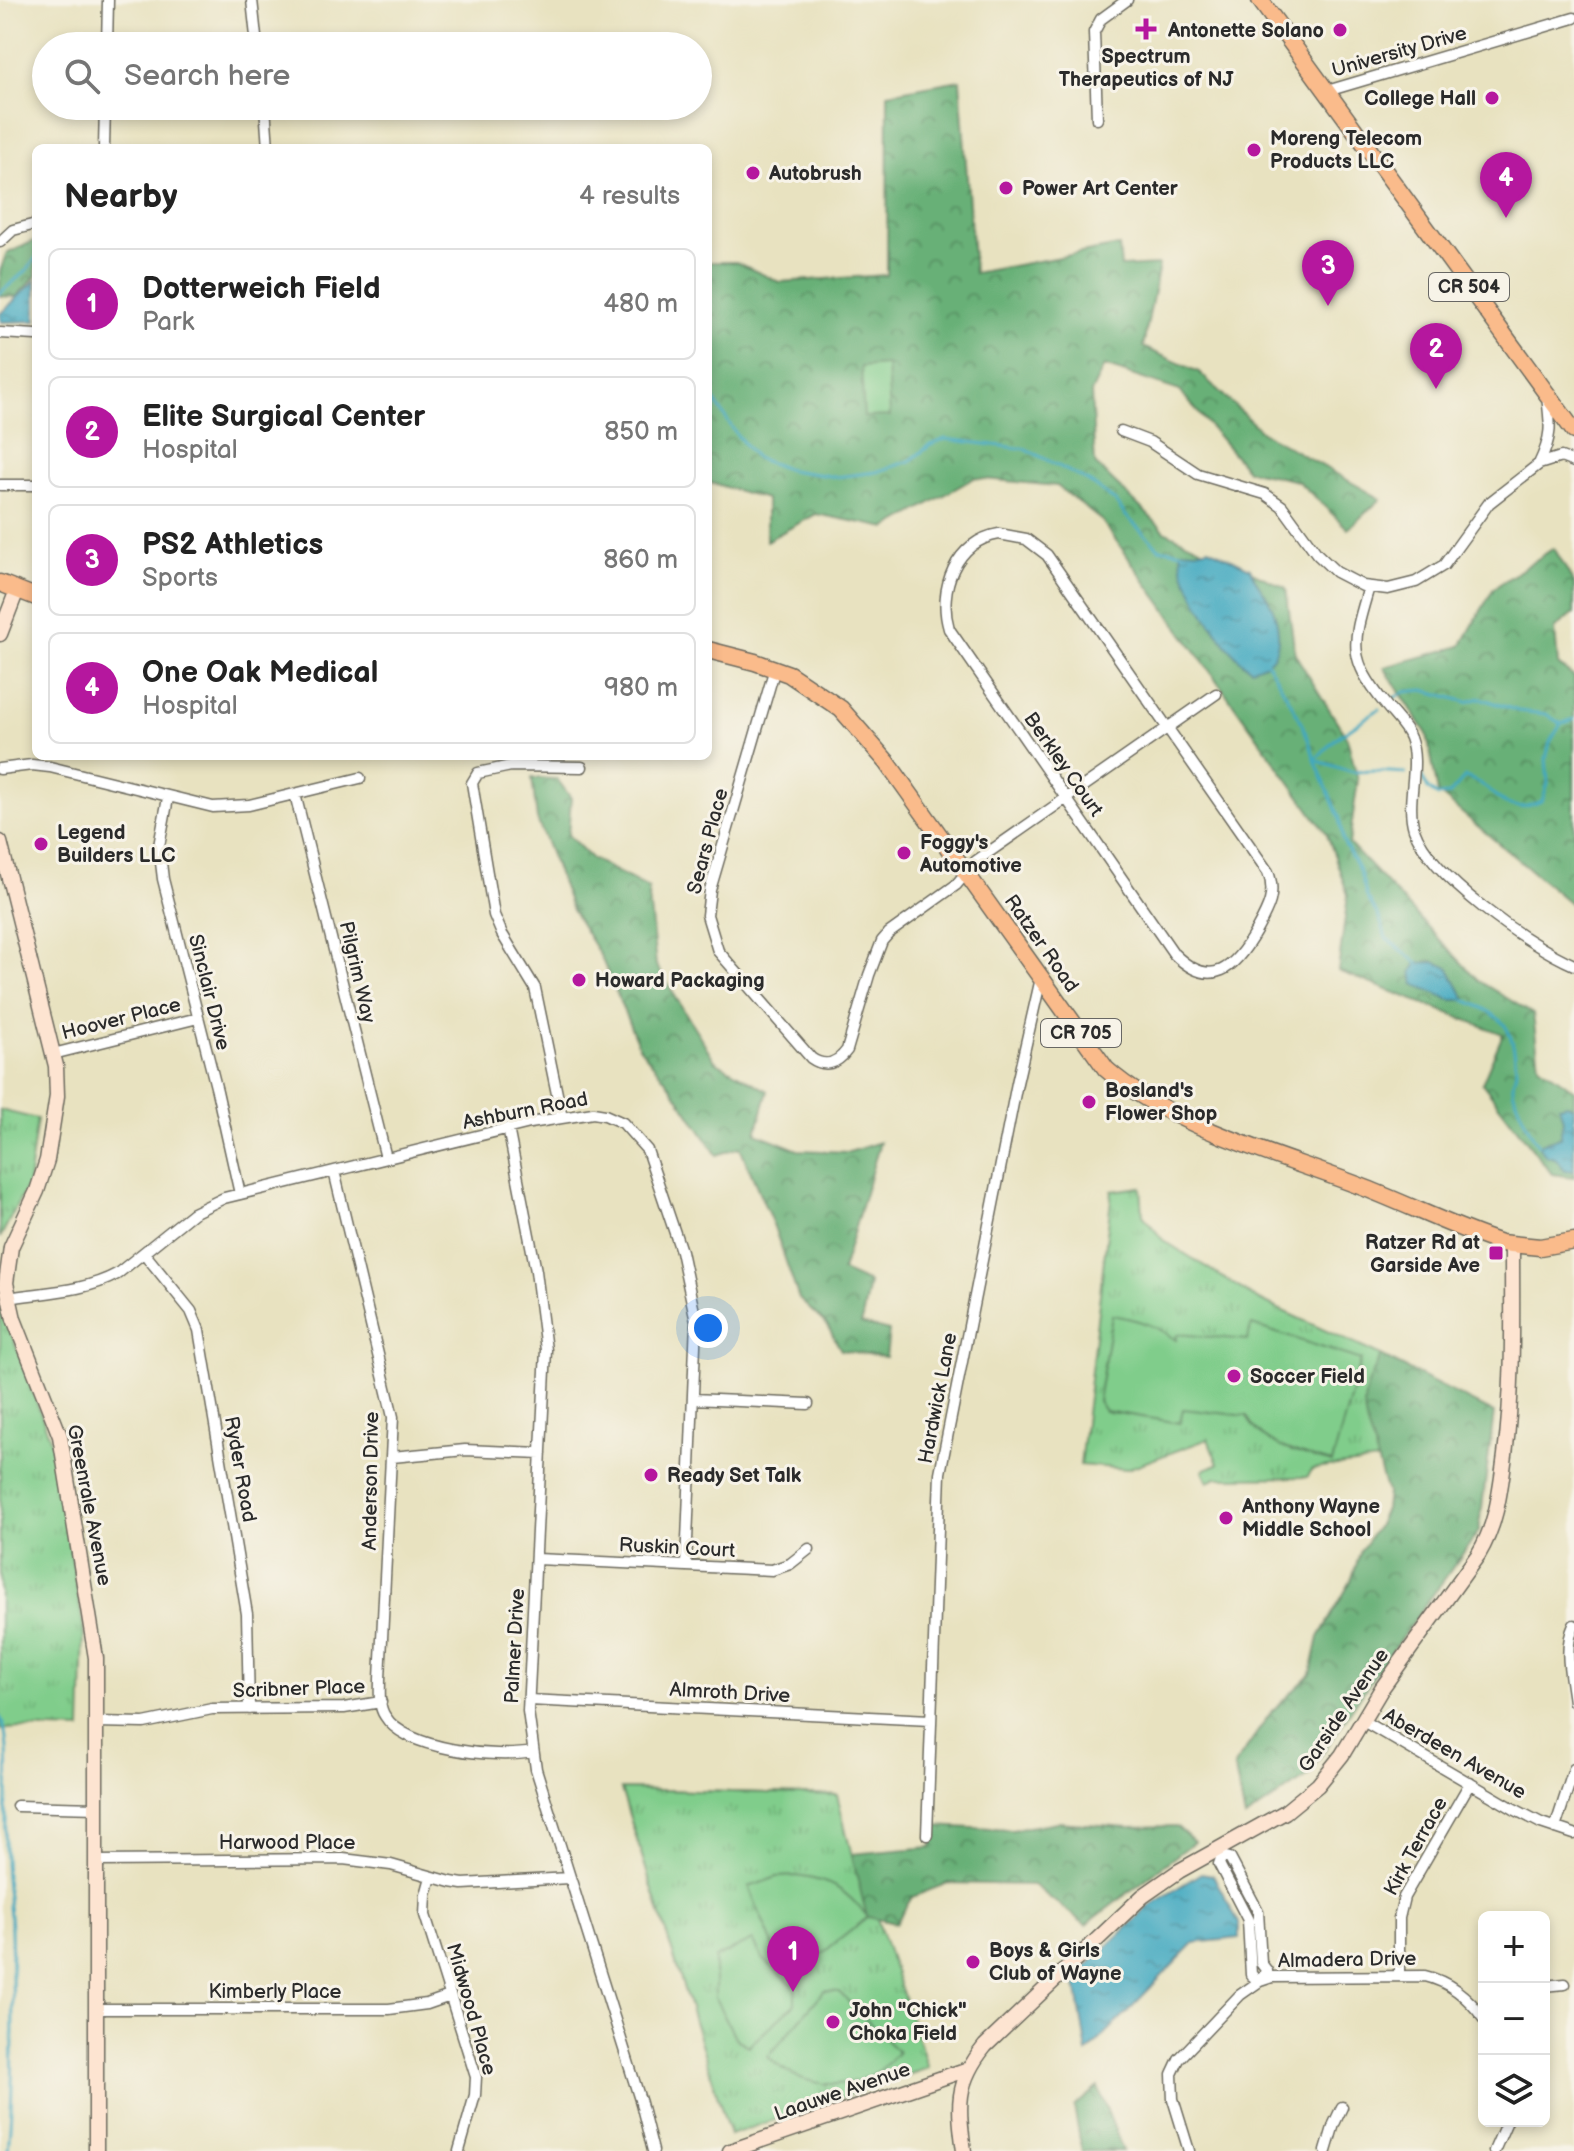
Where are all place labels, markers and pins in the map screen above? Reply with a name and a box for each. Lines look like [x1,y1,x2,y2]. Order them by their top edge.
marker: Spectrum Therapeutics of NJ [1135,18,1157,40]
place label: Antonette Solano [1167,19,1324,43]
marker: Antonette Solano [1331,21,1349,39]
place label: Spectrum Therapeutics of NJ [1059,45,1234,92]
place label: College Hall [1364,87,1476,111]
marker: College Hall [1483,89,1501,107]
place label: Moreng Telecom Products LLC [1270,127,1422,174]
marker: Moreng Telecom Products LLC [1245,141,1263,159]
pin: 4 [1480,152,1532,218]
place label: Autobrush [768,162,862,186]
marker: Autobrush [744,164,762,182]
place label: Power Art Center [1022,177,1179,201]
marker: Power Art Center [997,179,1015,197]
pin: 3 [1302,240,1354,306]
pin: 2 [1410,323,1462,389]
place label: Legend Builders LLC [57,821,176,868]
place label: Foggy's Automotive [919,831,1022,878]
marker: Legend Builders LLC [32,835,50,853]
marker: Foggy's Automotive [895,844,913,862]
place label: Howard Packaging [595,969,765,993]
marker: Howard Packaging [570,971,588,989]
place label: Bosland's Flower Shop [1105,1079,1217,1126]
marker: Bosland's Flower Shop [1080,1093,1098,1111]
place label: Ratzer Rd at Garside Ave [1365,1231,1480,1278]
marker: Ratzer Rd at Garside Ave [1487,1244,1505,1262]
place label: Soccer Field [1250,1365,1365,1389]
marker: Soccer Field [1225,1367,1243,1385]
place label: Ready Set Talk [667,1464,802,1488]
marker: Ready Set Talk [642,1466,660,1484]
place label: Anthony Wayne Middle School [1241,1495,1380,1542]
marker: Anthony Wayne Middle School [1217,1509,1235,1527]
pin: 1 [767,1926,819,1992]
place label: Boys & Girls Club of Wayne [989,1939,1121,1986]
marker: Boys & Girls Club of Wayne [964,1953,982,1971]
place label: John "Chick" Choka Field [849,1999,967,2046]
marker: John "Chick" Choka Field [824,2013,842,2031]

